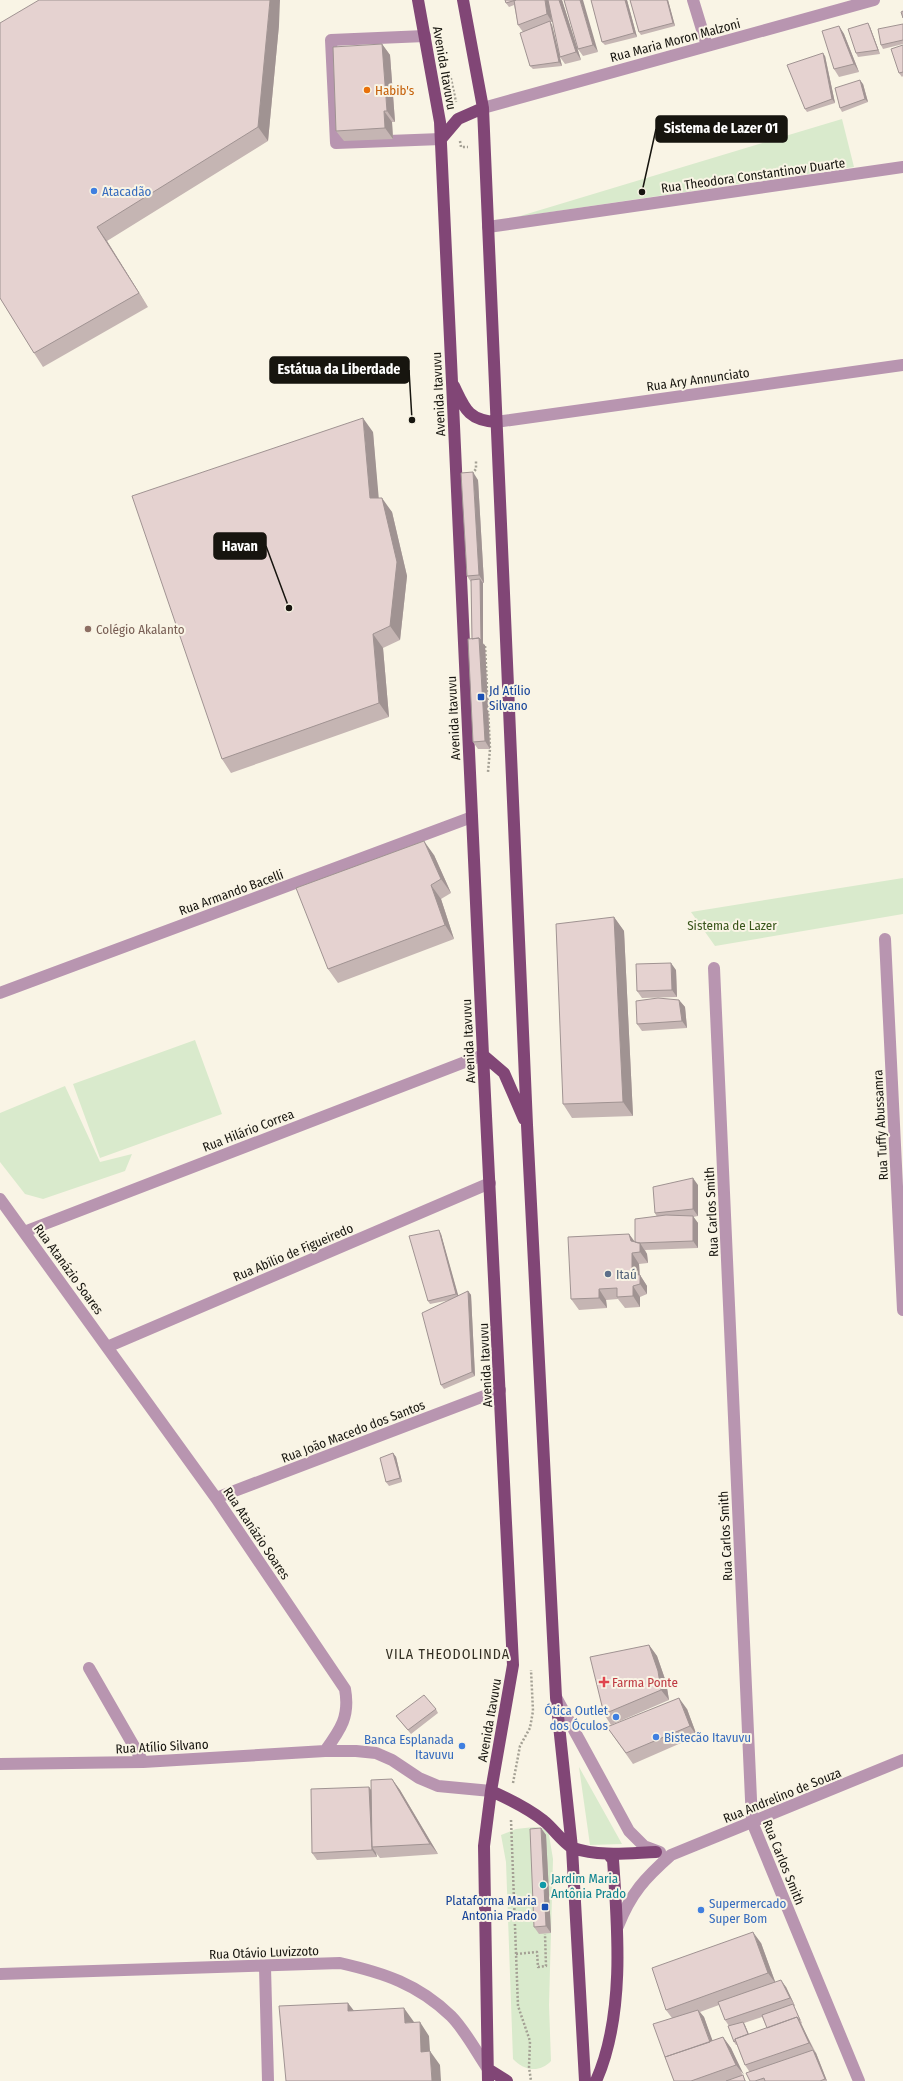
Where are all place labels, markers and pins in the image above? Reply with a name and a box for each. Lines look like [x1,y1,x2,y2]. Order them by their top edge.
place label: Habib's [375,83,415,98]
marker: Habib's [362,85,372,95]
callout: Sistema de Lazer 01 [656,116,787,142]
place label: Atacadão [102,184,152,199]
marker: Atacadão [89,186,99,196]
callout: Estátua da Liberdade [270,357,409,383]
callout: Havan [214,533,266,559]
place label: Colégio Akalanto [96,622,185,637]
marker: Colégio Akalanto [83,624,93,634]
place label: Jd Atílio Silvano [489,683,531,713]
marker: Jd Atílio Silvano [476,692,486,702]
place label: Itaú [616,1267,637,1282]
marker: Itaú [603,1269,613,1279]
place label: Farma Ponte [612,1675,678,1690]
marker: Farma Ponte [599,1677,609,1687]
place label: Ótica Outlet dos Óculos [544,1703,609,1733]
marker: Ótica Outlet dos Óculos [611,1712,621,1722]
place label: Bistecão Itavuvu [664,1730,751,1745]
place label: Banca Esplanada Itavuvu [364,1732,454,1762]
marker: Bistecão Itavuvu [651,1732,661,1742]
marker: Banca Esplanada Itavuvu [457,1741,467,1751]
place label: Jardim Maria Antônia Prado [551,1871,626,1901]
marker: Jardim Maria Antônia Prado [538,1880,548,1890]
place label: Plataforma Maria Antonia Prado [446,1893,537,1923]
place label: Supermercado Super Bom [709,1896,786,1926]
marker: Plataforma Maria Antonia Prado [540,1902,550,1912]
marker: Supermercado Super Bom [696,1905,706,1915]

